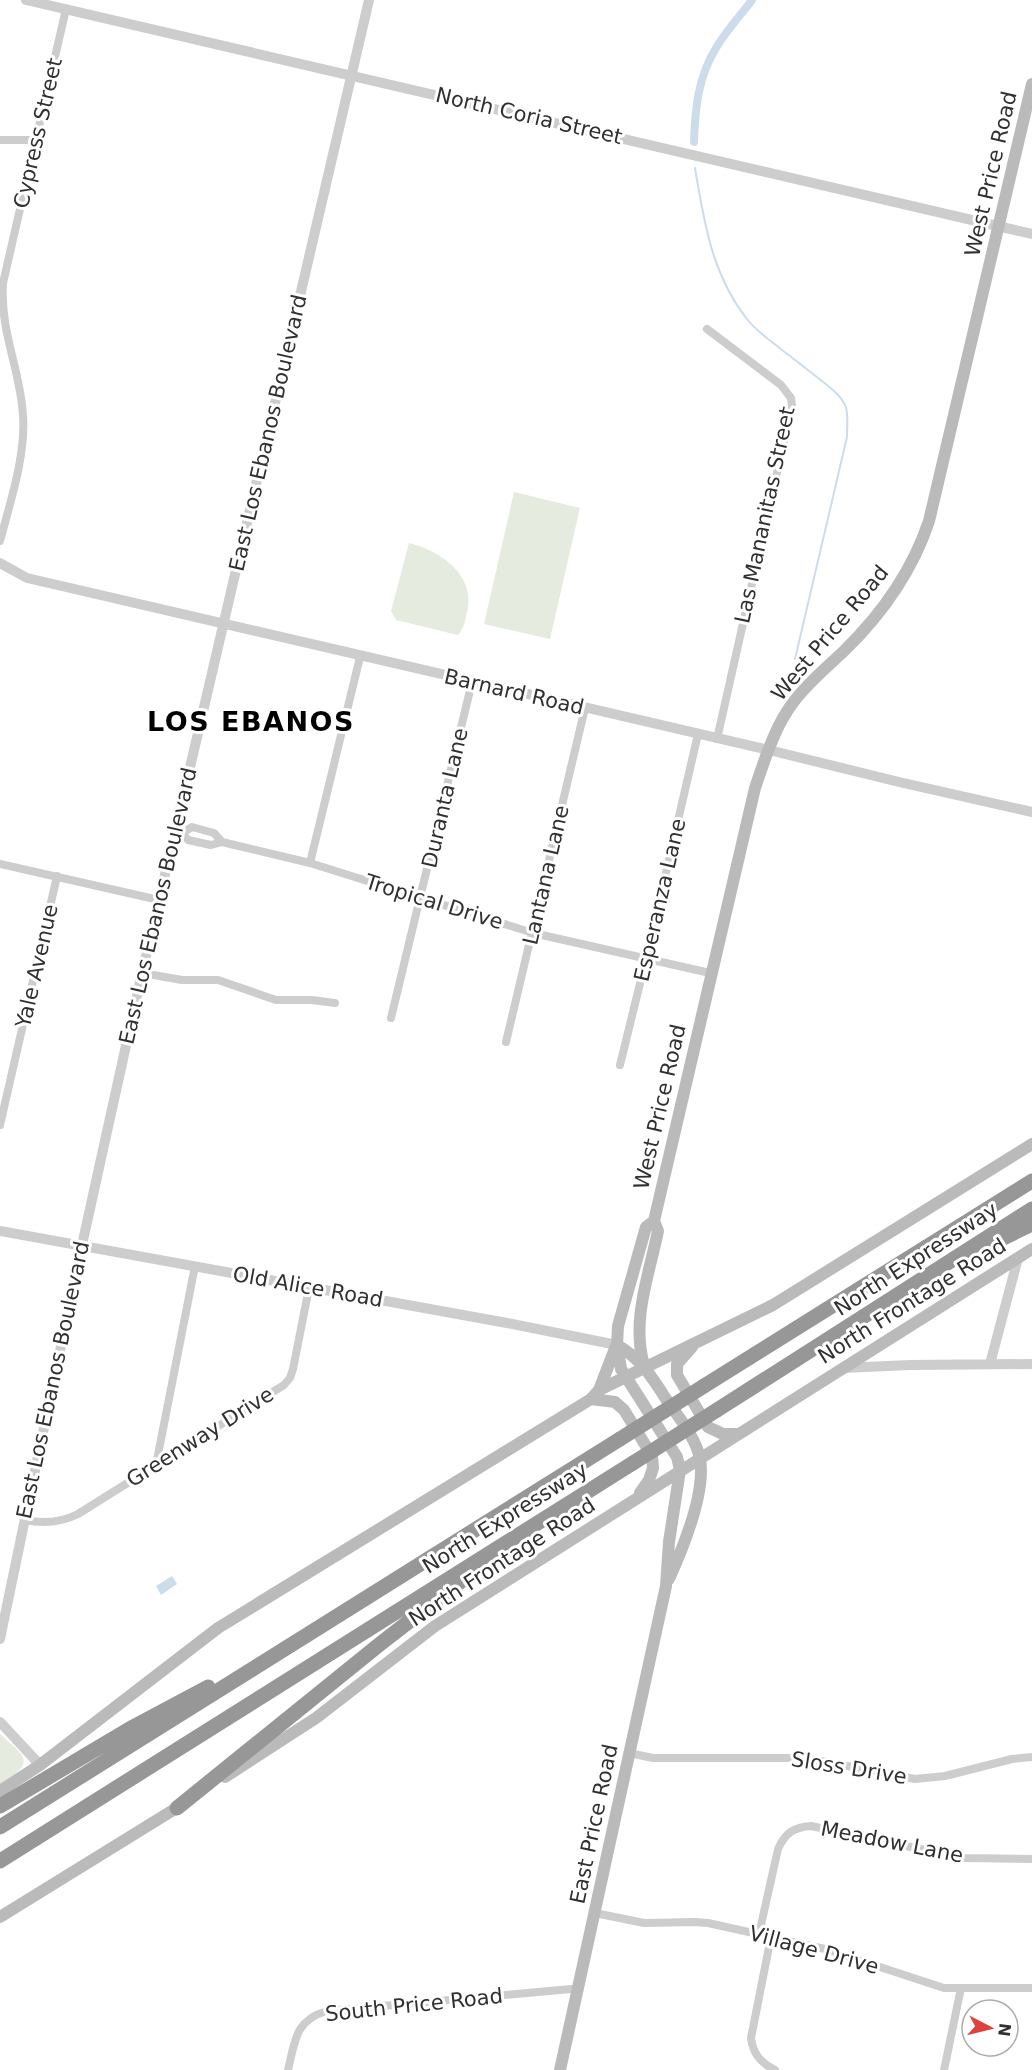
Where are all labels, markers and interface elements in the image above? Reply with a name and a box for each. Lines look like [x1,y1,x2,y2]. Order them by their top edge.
street label: Cypress Street [9,55,67,211]
street label: North Coria Street [433,83,625,149]
street label: West Price Road [960,89,1022,259]
street label: East Los Ebanos Boulevard [224,292,312,574]
street label: Las Mananitas Street [730,404,800,626]
street label: West Price Road [767,561,893,705]
street label: Barnard Road [442,664,586,720]
district label: LOS EBANOS [147,706,355,737]
street label: Duranta Lane [417,726,473,870]
street label: East Los Ebanos Boulevard [114,765,202,1047]
street label: Lantana Lane [518,803,574,947]
street label: Esperanza Lane [630,816,690,984]
street label: Tropical Drive [361,869,506,934]
street label: Yale Avenue [11,902,63,1031]
street label: West Price Road [629,1022,691,1192]
street label: North Expressway [830,1197,1002,1321]
street label: North Frontage Road [814,1233,1010,1369]
street label: East Los Ebanos Boulevard [12,1239,94,1521]
street label: Old Alice Road [231,1262,385,1312]
street label: Greenway Drive [122,1382,278,1492]
street label: North Expressway [418,1458,592,1578]
street label: North Frontage Road [404,1493,600,1631]
street label: East Price Road [565,1742,623,1906]
street label: Sloss Drive [790,1747,908,1789]
street label: Meadow Lane [819,1816,965,1868]
street label: Village Drive [747,1921,881,1979]
street label: South Price Road [324,1984,504,2026]
north arrow [960,1998,1020,2058]
text: N [994,2022,1015,2038]

